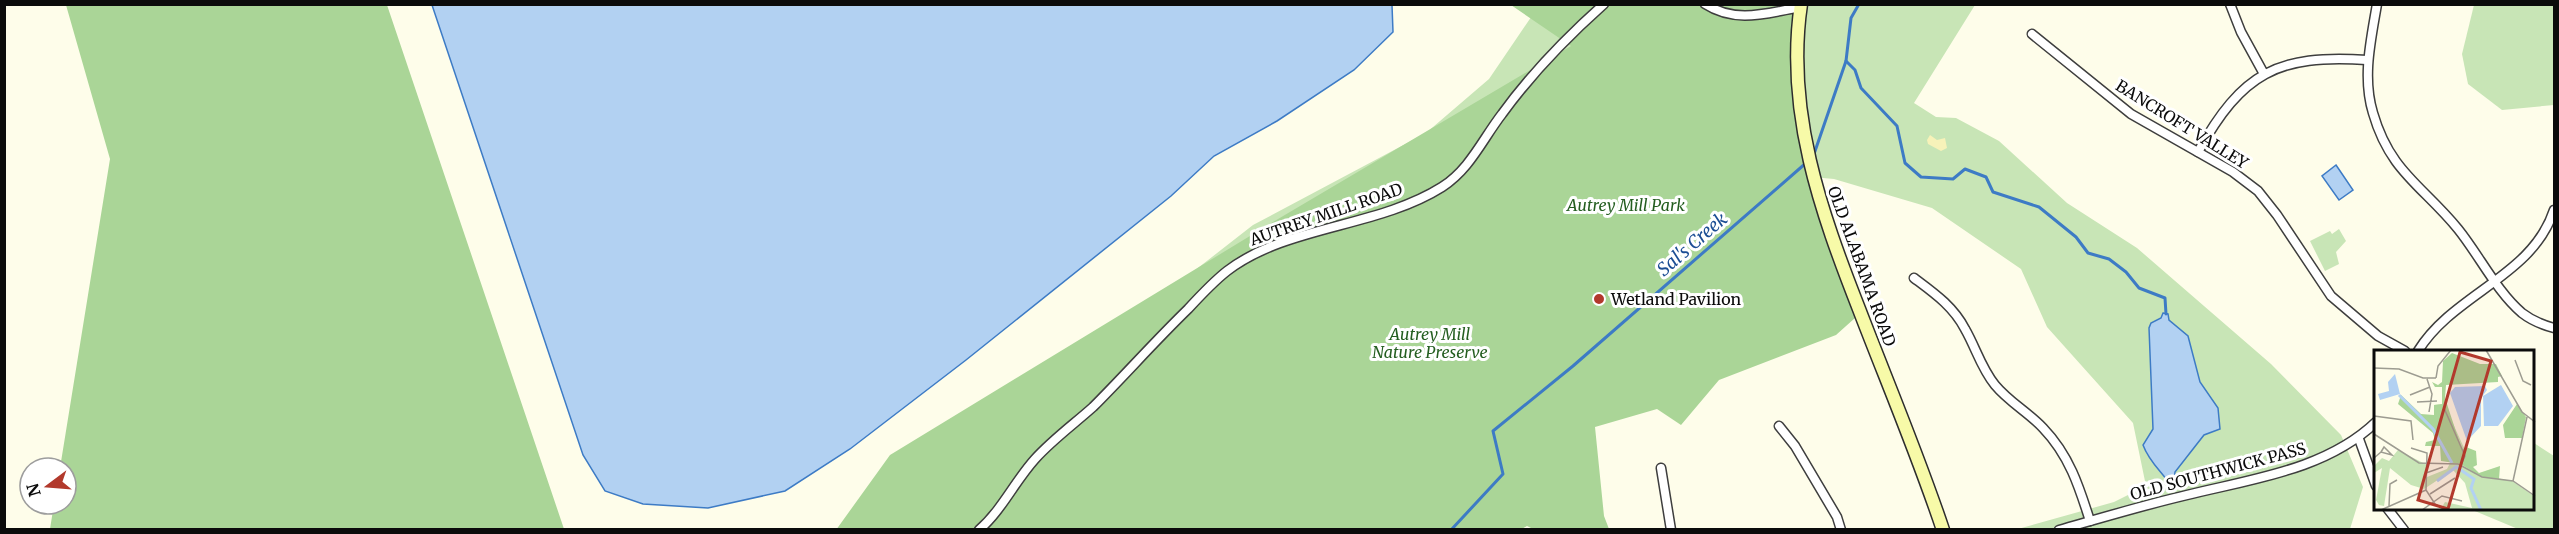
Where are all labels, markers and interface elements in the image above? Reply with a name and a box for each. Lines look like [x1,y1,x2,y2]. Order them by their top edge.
street label: BANCROFT VALLEY [2112,75,2253,173]
street label: AUTREY MILL ROAD [1246,178,1405,250]
street label: OLD ALABAMA ROAD [1824,183,1900,349]
park label: Autrey Mill Park [1565,195,1685,215]
water label: Sal's Creek [1652,207,1732,281]
place label: Wetland Pavilion [1610,289,1742,309]
marker: Wetland Pavilion [1592,292,1606,306]
park label: Autrey Mill Nature Preserve [1372,324,1488,362]
inset map [2374,350,2535,510]
street label: OLD SOUTHWICK PASS [2128,438,2308,504]
north arrow [18,456,78,516]
text: N [22,481,45,499]

